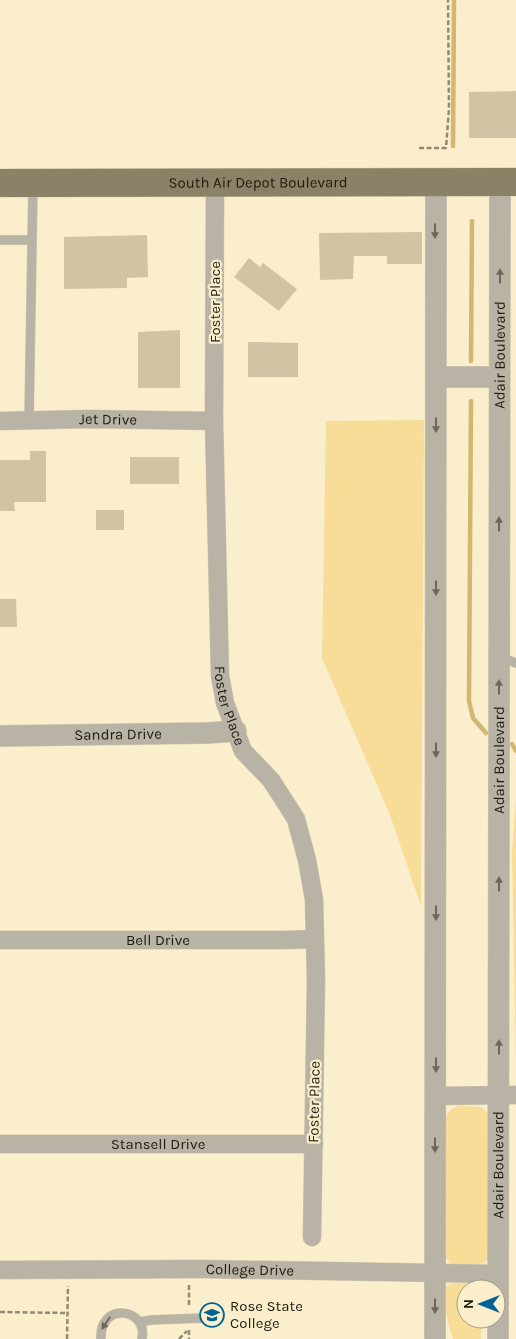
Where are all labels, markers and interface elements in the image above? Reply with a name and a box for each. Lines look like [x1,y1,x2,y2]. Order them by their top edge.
street label: South Air Depot Boulevard [168,173,348,192]
one-way arrow [431,224,439,240]
street label: Foster Place [206,261,224,343]
one-way arrow [496,268,504,284]
street label: Adair Boulevard [491,301,509,409]
street label: Jet Drive [79,410,137,429]
one-way arrow [432,418,440,434]
one-way arrow [495,516,503,532]
one-way arrow [432,580,440,596]
street label: Foster Place [211,666,249,748]
one-way arrow [495,678,503,694]
street label: Adair Boulevard [490,706,508,814]
street label: Sandra Drive [74,725,162,744]
one-way arrow [432,743,440,759]
one-way arrow [495,876,503,892]
one-way arrow [432,905,440,921]
street label: Bell Drive [126,931,190,949]
one-way arrow [495,1038,503,1054]
one-way arrow [432,1057,440,1073]
street label: Foster Place [304,1061,324,1143]
street label: Adair Boulevard [489,1111,507,1219]
street label: Stansell Drive [111,1135,205,1153]
one-way arrow [431,1137,439,1153]
street label: College Drive [206,1260,294,1280]
north arrow [456,1279,506,1329]
place label: Rose State College [230,1297,303,1332]
one-way arrow [431,1299,439,1315]
text: N [460,1299,477,1309]
school or university icon: Rose State College [199,1302,225,1328]
one-way arrow [101,1316,110,1330]

